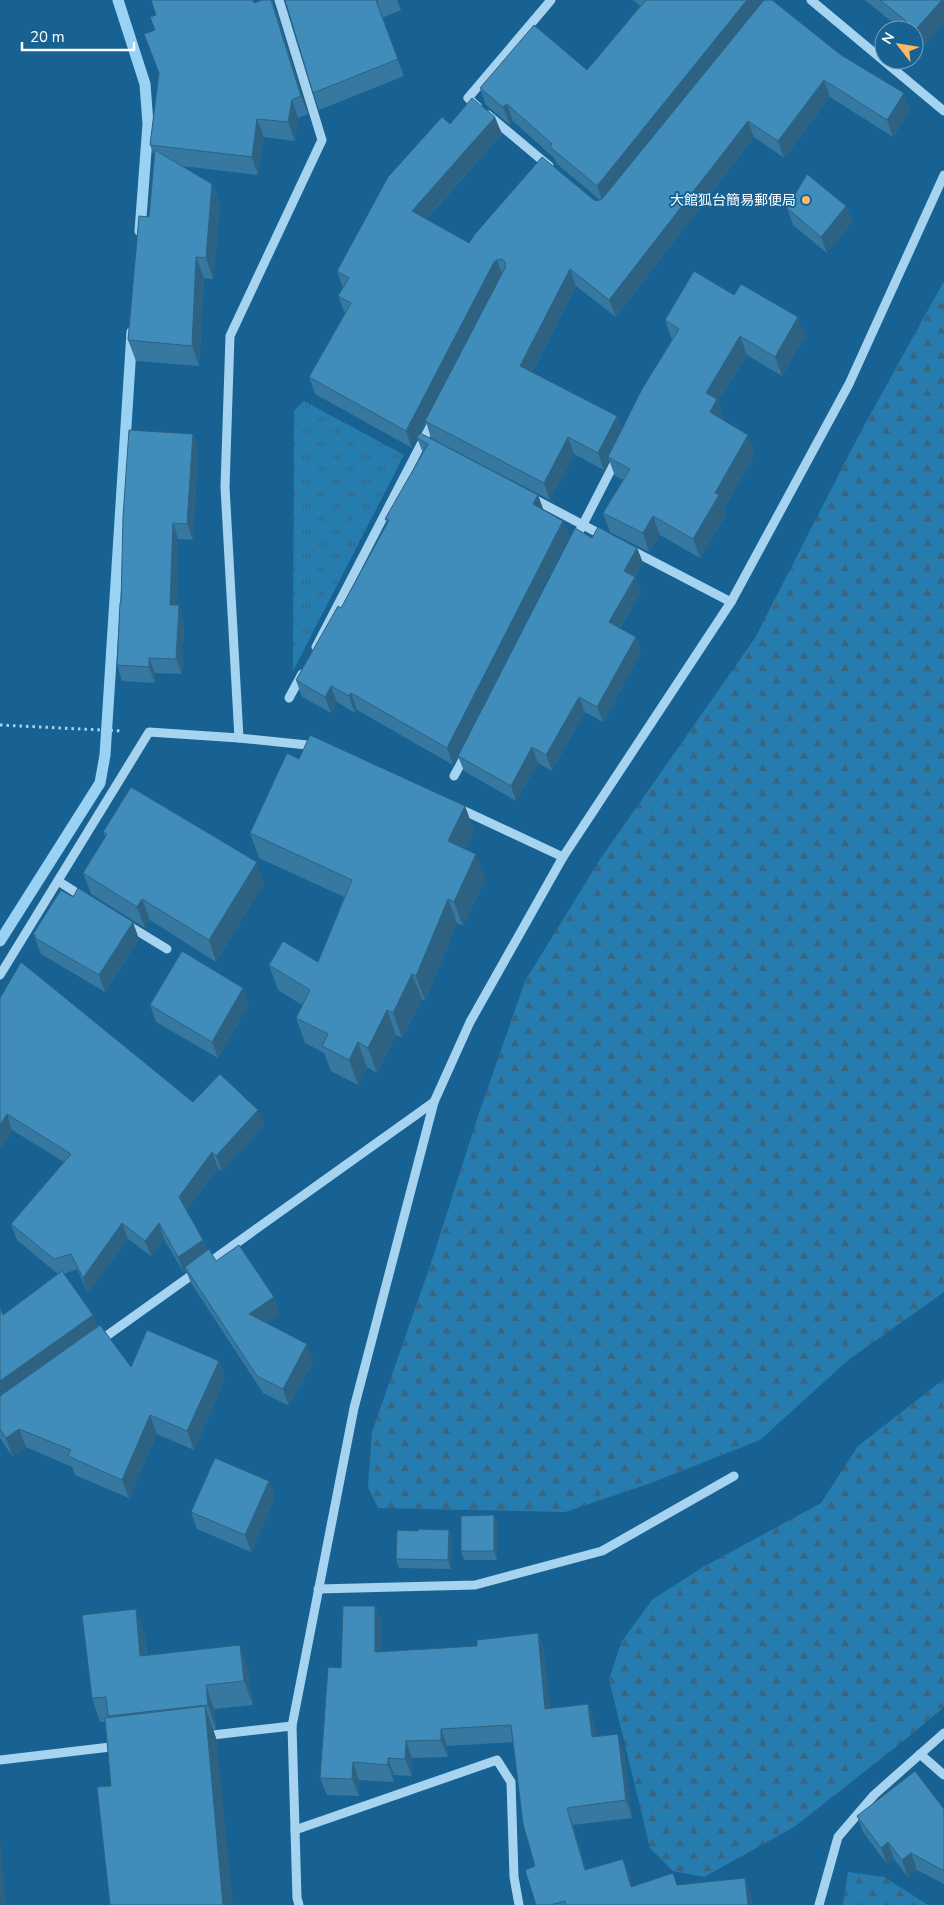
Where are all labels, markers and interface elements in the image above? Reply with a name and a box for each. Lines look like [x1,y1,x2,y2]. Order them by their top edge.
scale bar [22,20,135,52]
north arrow [874,20,924,70]
text: 20 m [30,27,65,47]
text: N [877,29,899,48]
place label: 大館狐台簡易郵便局 [670,191,796,210]
marker: 大館狐台簡易郵便局 [800,194,812,206]

